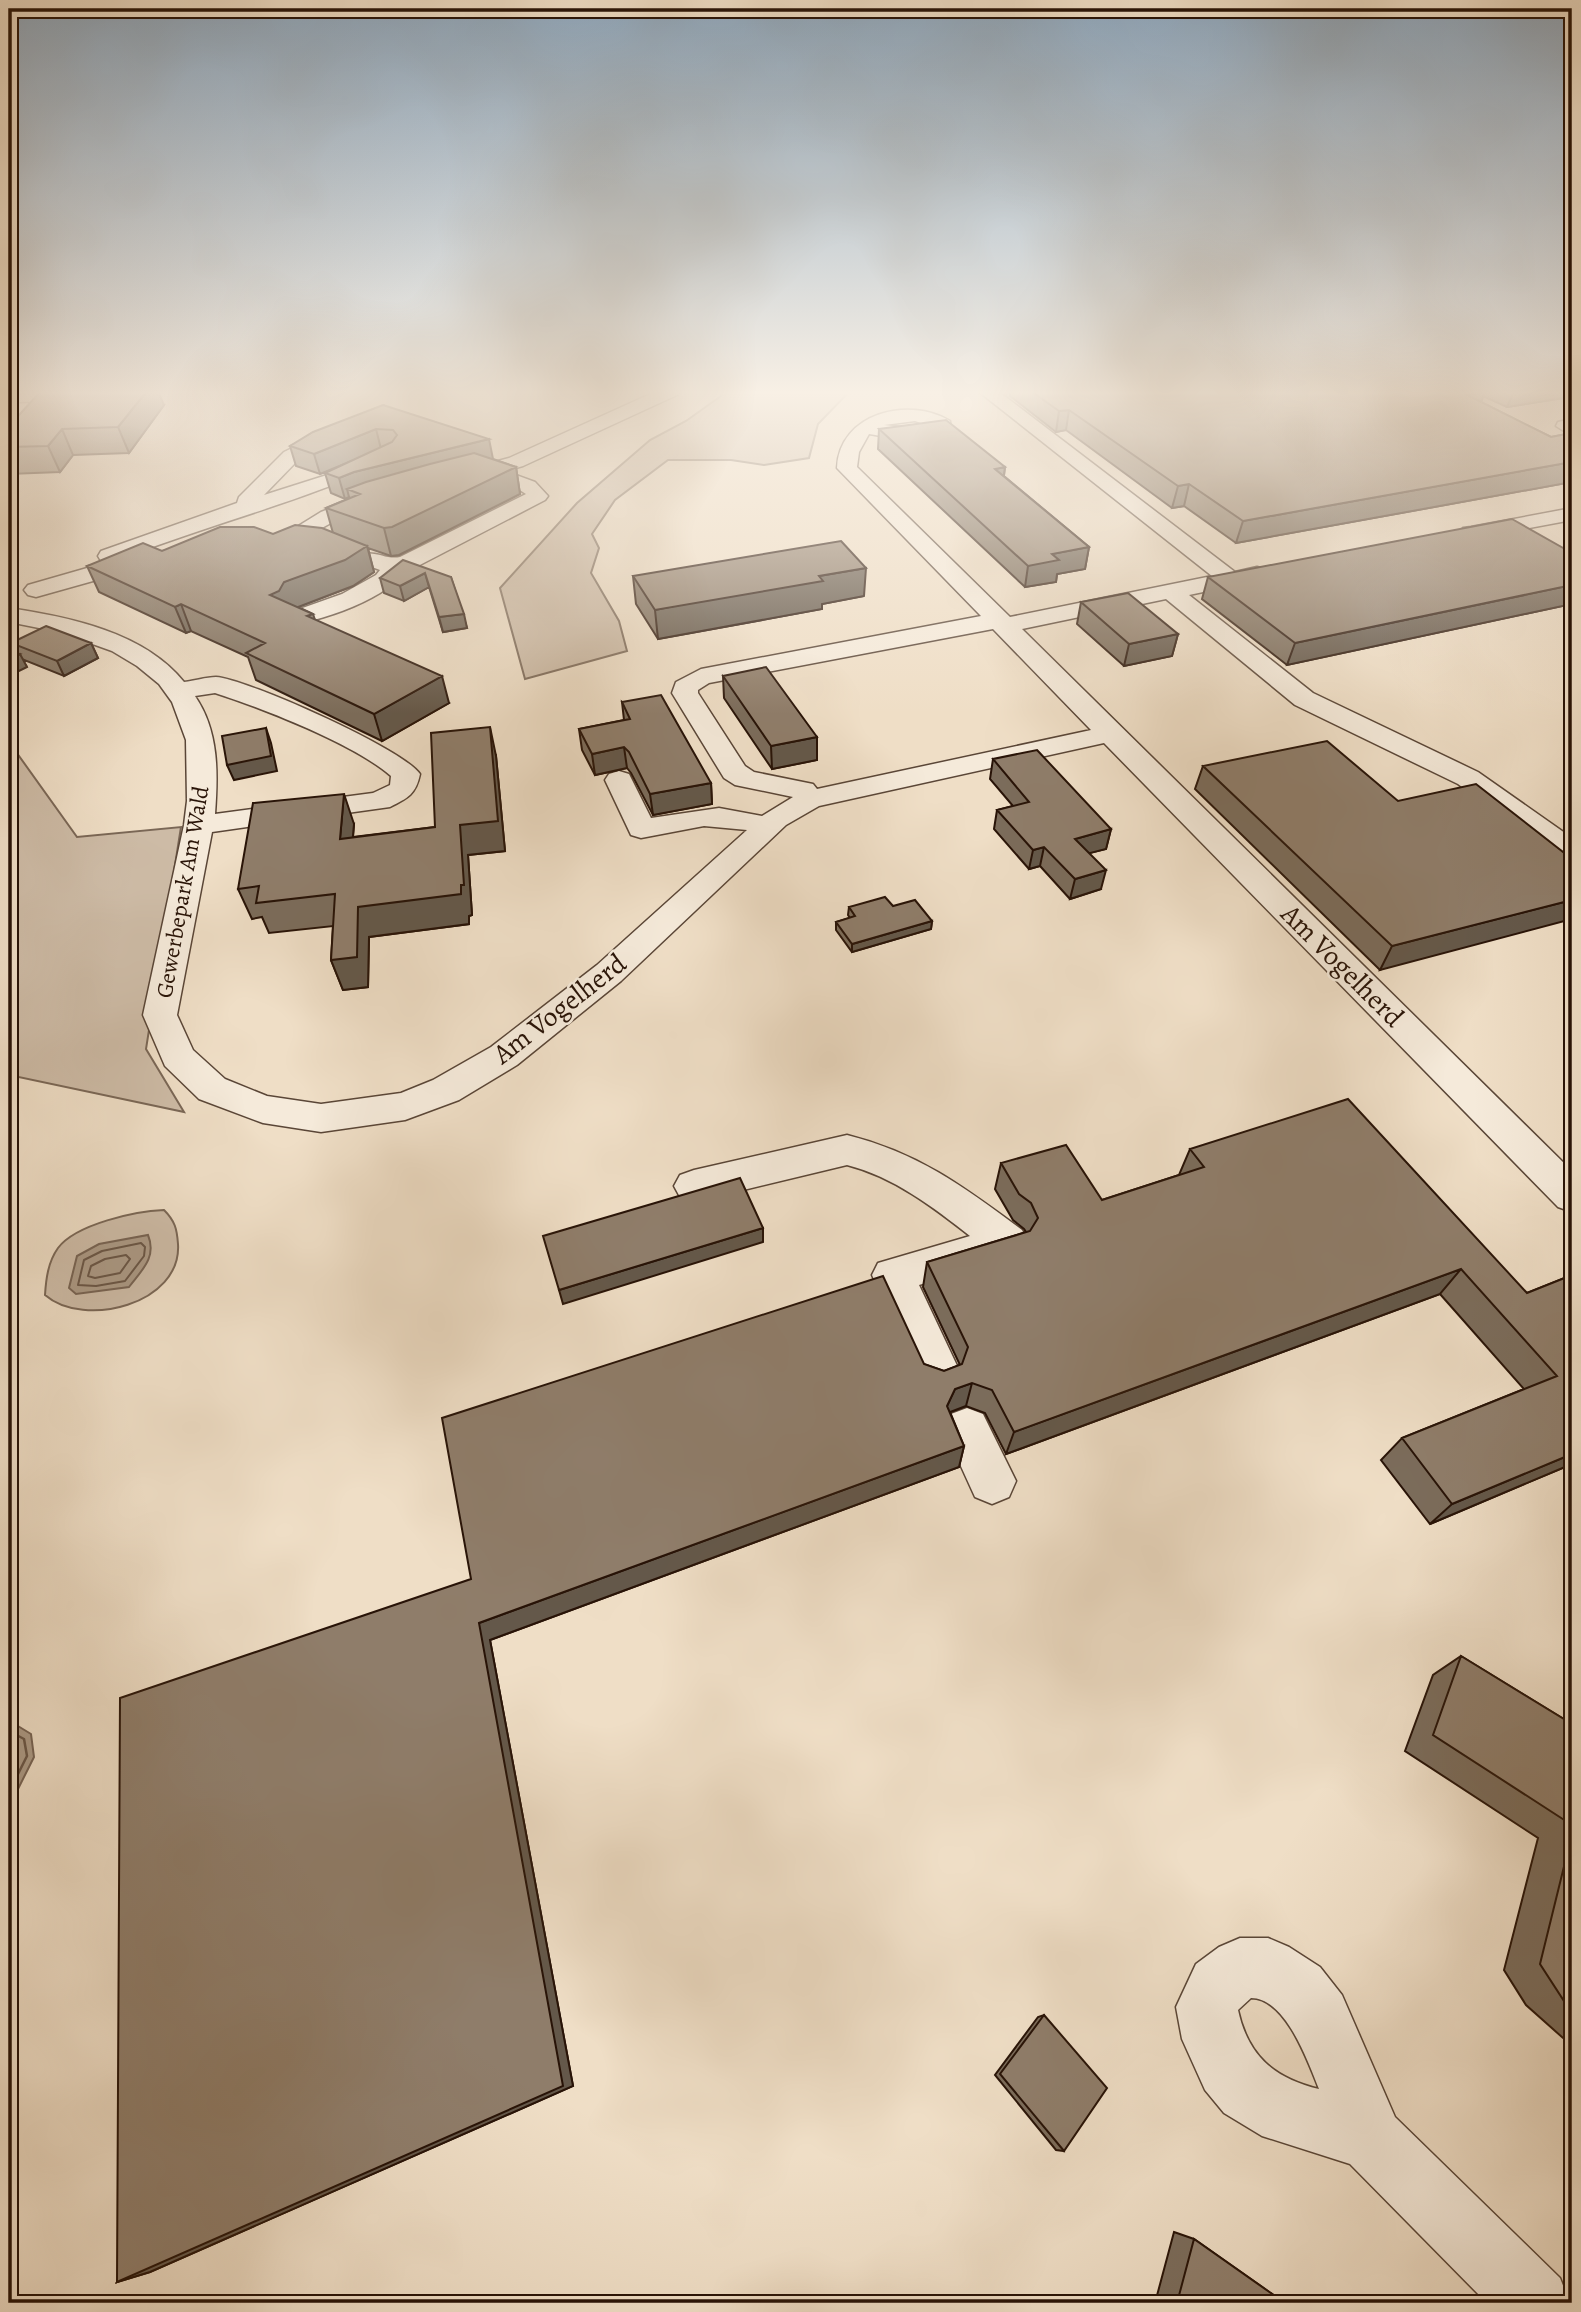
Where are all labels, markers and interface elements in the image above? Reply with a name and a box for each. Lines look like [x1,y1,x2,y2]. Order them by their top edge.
street label: Gewerbepark Am Wald [149,783,217,1001]
street label: Am Vogelherd [1272,895,1413,1036]
street label: Am Vogelherd [484,944,635,1074]

